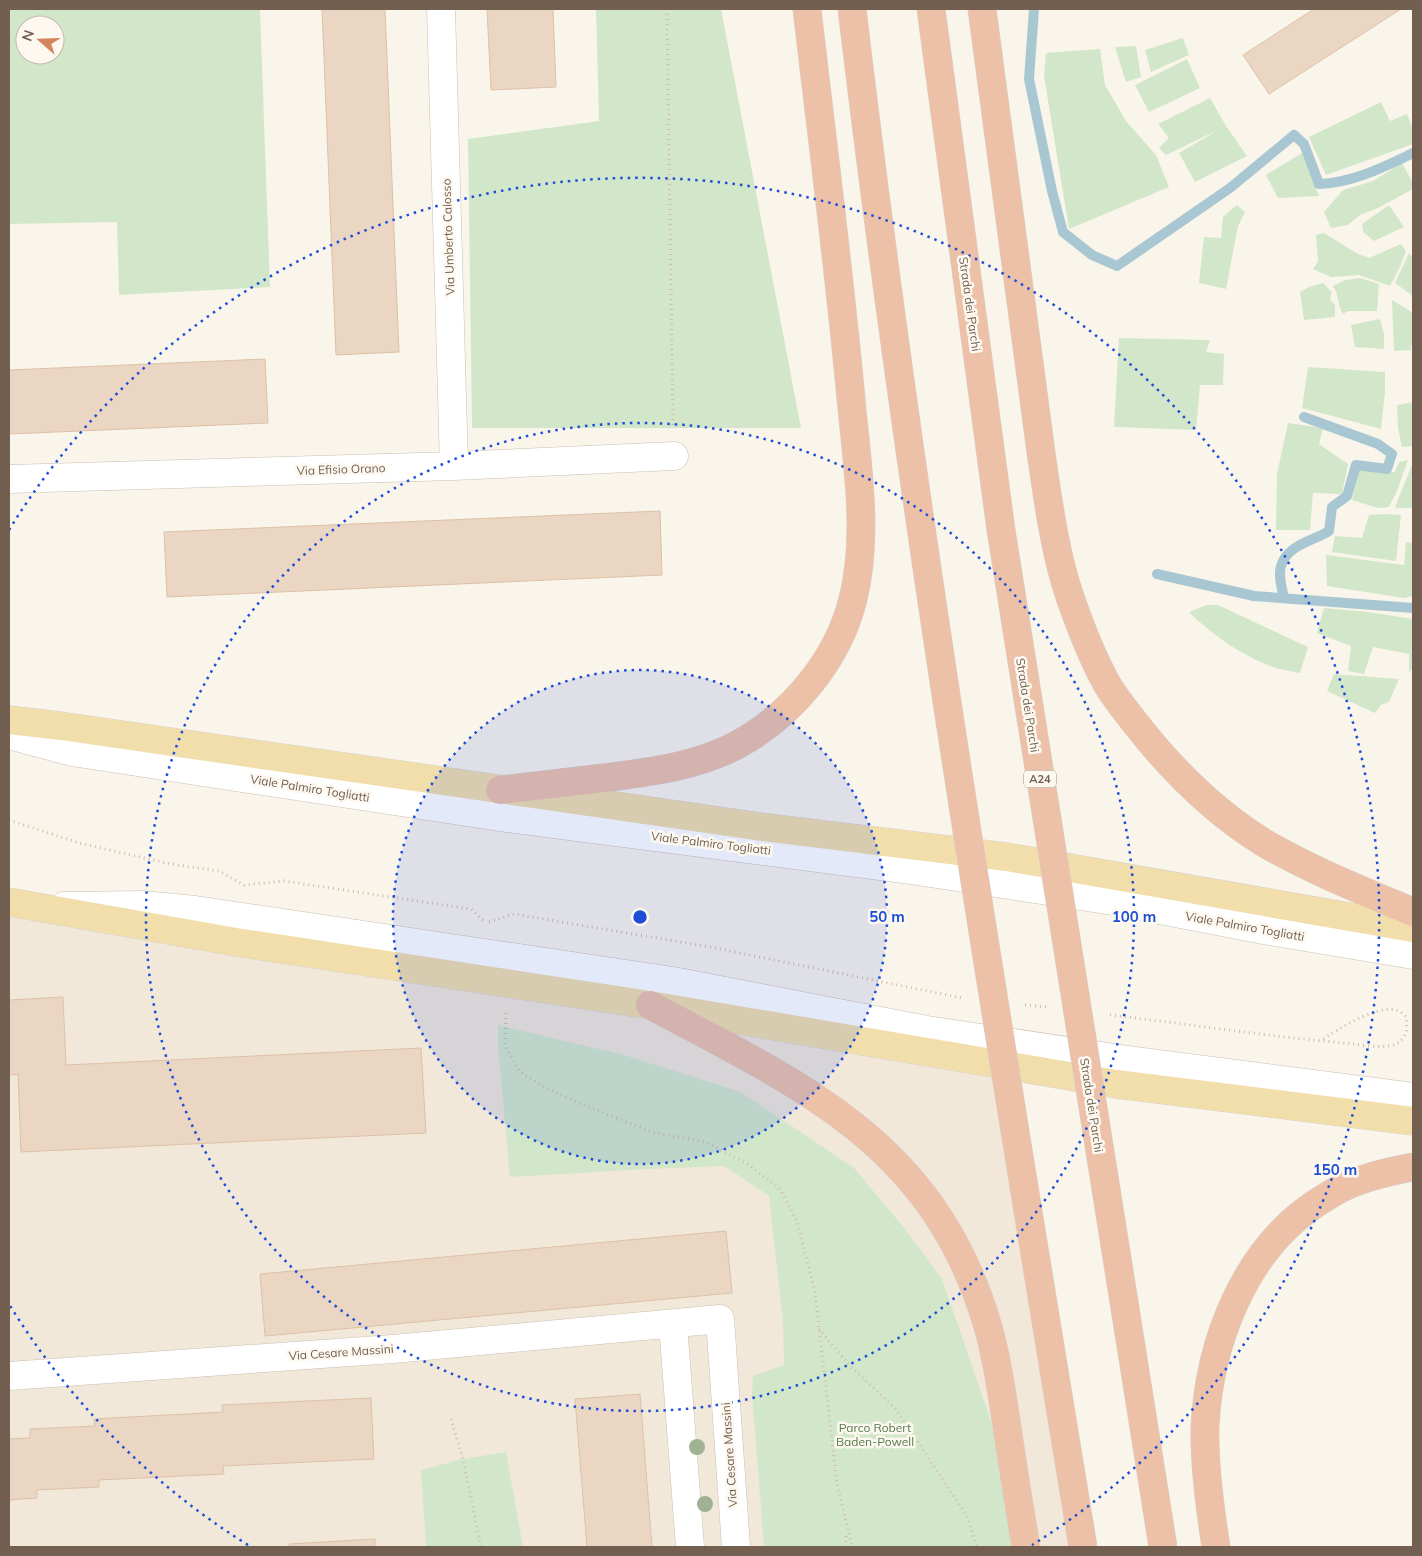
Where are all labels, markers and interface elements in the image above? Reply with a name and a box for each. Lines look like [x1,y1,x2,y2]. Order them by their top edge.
north arrow [15,15,65,65]
text: N [18,28,38,44]
street label: Via Umberto Calosso [438,178,458,296]
street label: Strada dei Parchi [956,256,984,352]
street label: Via Efisio Orano [296,460,386,478]
street label: Strada dei Parchi [1013,657,1043,753]
street label: Viale Palmiro Togliatti [249,771,371,805]
road number: A24 [1024,771,1056,788]
street label: Viale Palmiro Togliatti [650,828,772,858]
text: 50 m [869,907,905,926]
text: 100 m [1112,907,1156,926]
centre of rings [631,908,649,926]
street label: Viale Palmiro Togliatti [1184,908,1306,944]
street label: Strada dei Parchi [1077,1057,1107,1153]
text: 150 m [1313,1160,1357,1179]
street label: Via Cesare Massini [288,1341,394,1363]
street label: Via Cesare Massini [718,1402,740,1508]
park label: Parco Robert Baden-Powell [836,1420,914,1449]

